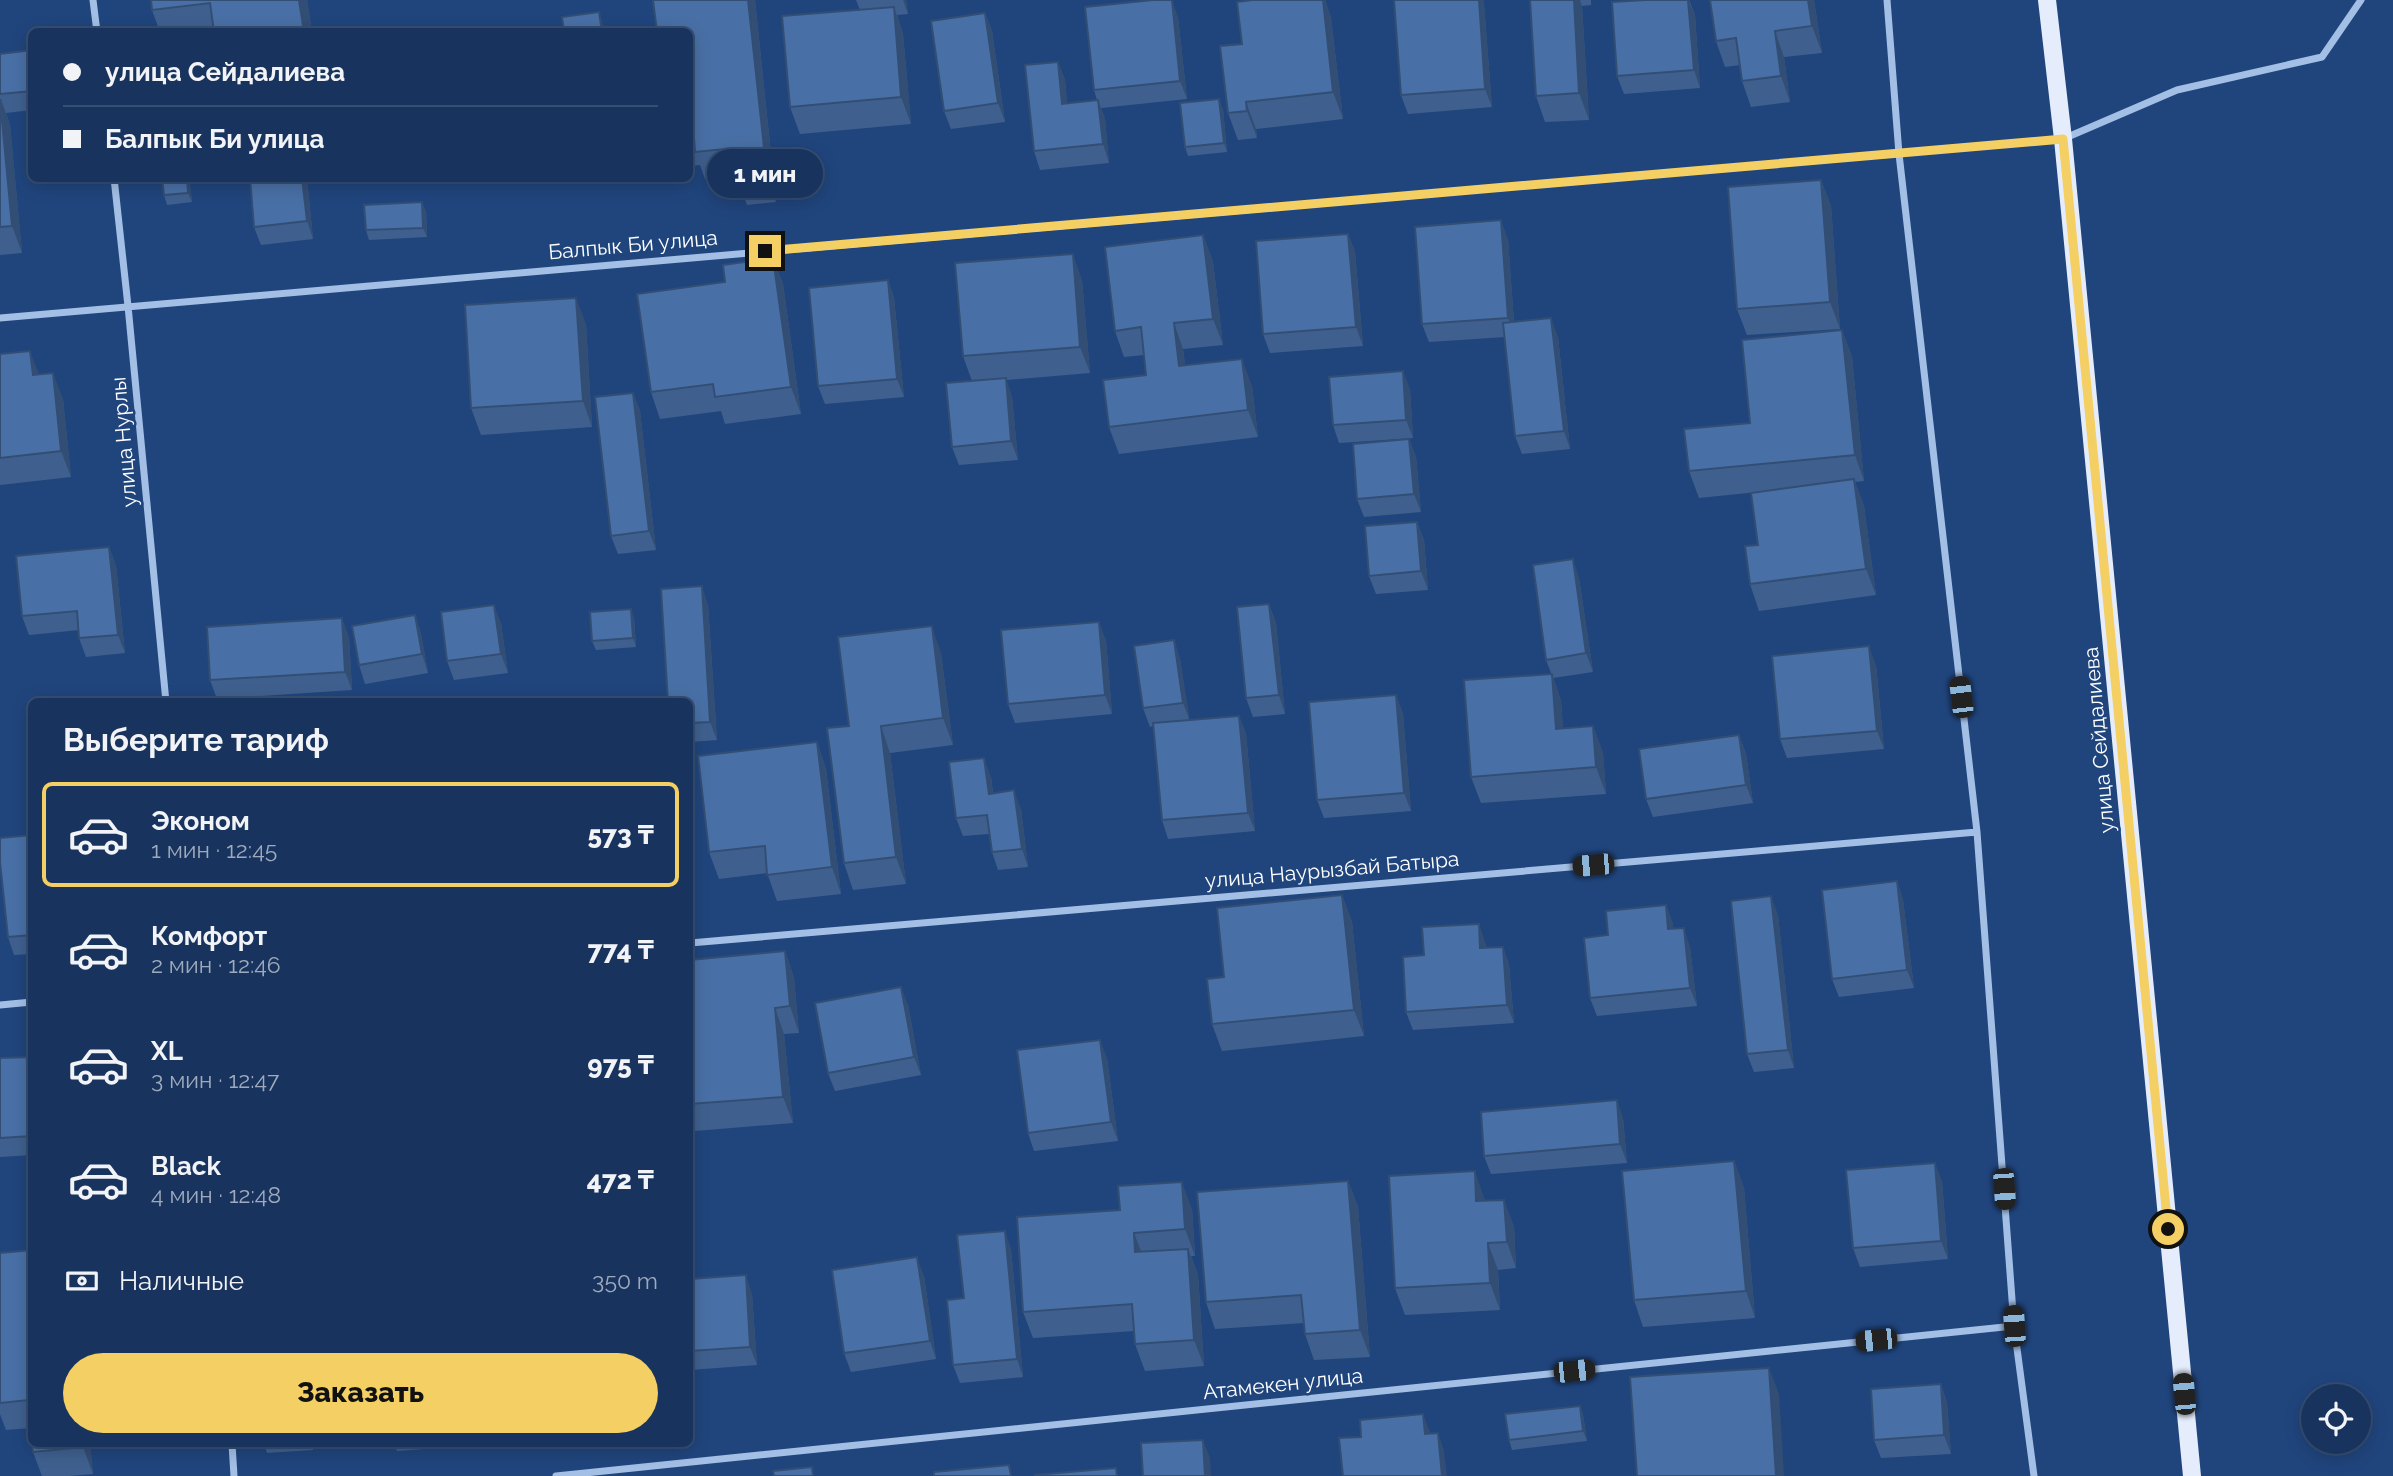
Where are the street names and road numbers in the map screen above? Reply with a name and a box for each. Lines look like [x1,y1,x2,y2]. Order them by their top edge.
street label: Балпык Би улица [547,225,719,264]
street label: улица Нурлы [105,376,142,508]
street label: улица Сейдалиева [2078,646,2119,834]
street label: улица Наурызбай Батыра [1204,846,1460,893]
street label: Атамекен улица [1202,1363,1364,1404]

